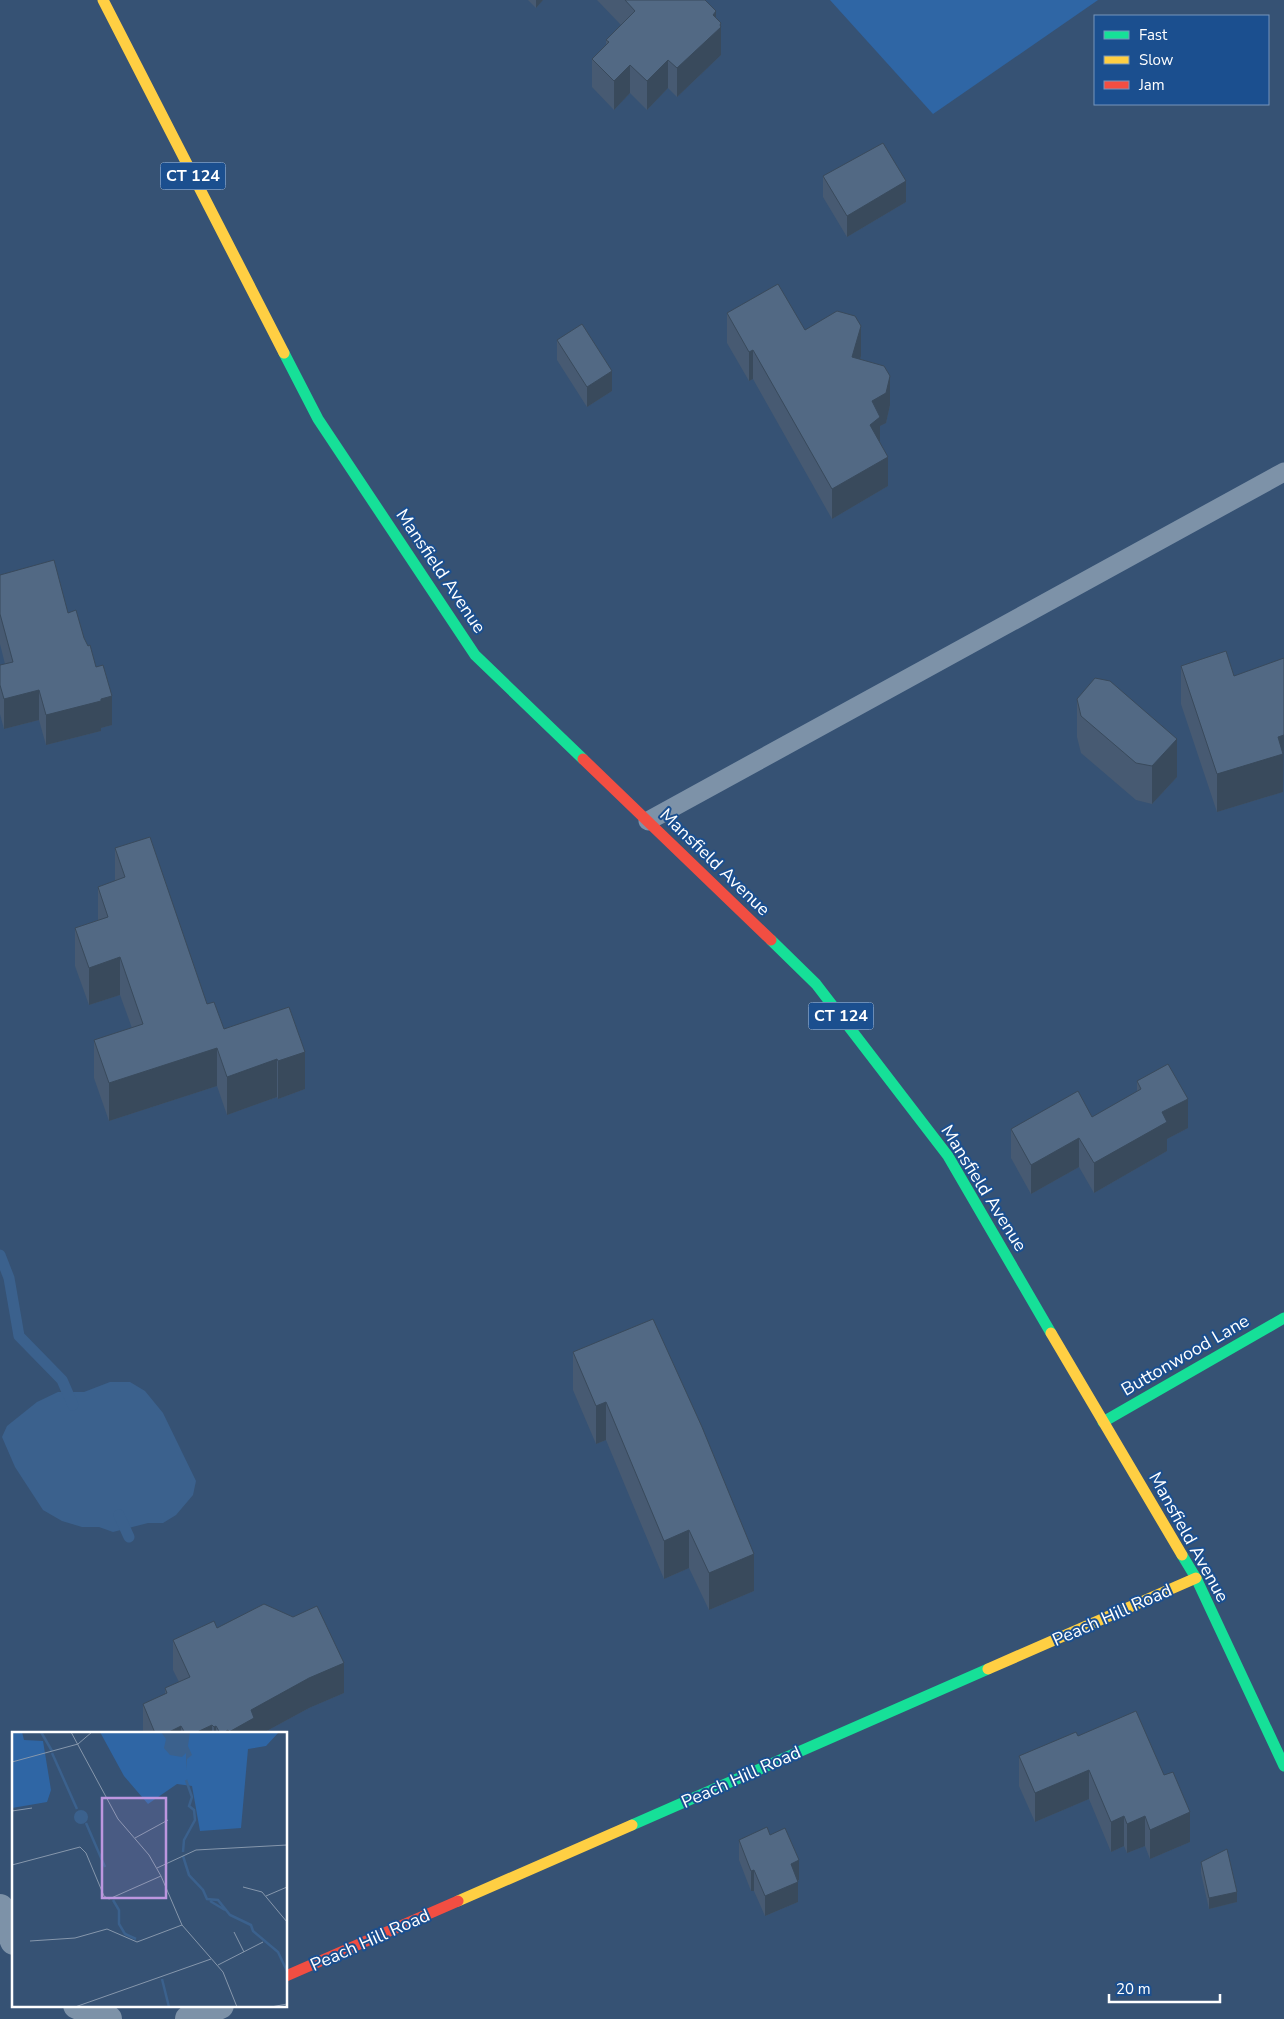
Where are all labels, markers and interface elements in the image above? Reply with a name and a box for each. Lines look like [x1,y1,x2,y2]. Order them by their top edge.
legend [1094,15,1269,105]
text: Fast [1139,25,1168,45]
text: Slow [1139,50,1174,70]
text: Jam [1138,75,1165,95]
road number: CT 124 [160,162,226,190]
street label: Mansfield Avenue [390,504,492,638]
street label: Mansfield Avenue [654,803,776,921]
road number: CT 124 [808,1002,874,1030]
street label: Mansfield Avenue [935,1120,1033,1256]
street label: Buttonwood Lane [1117,1309,1253,1401]
street label: Mansfield Avenue [1143,1468,1235,1606]
street label: Peach Hill Road [1049,1578,1175,1652]
inset map [12,1732,288,2006]
street label: Peach Hill Road [678,1740,804,1814]
street label: Peach Hill Road [307,1903,433,1977]
scale bar [1109,1972,1220,2004]
text: 20 m [1116,1979,1151,1999]

